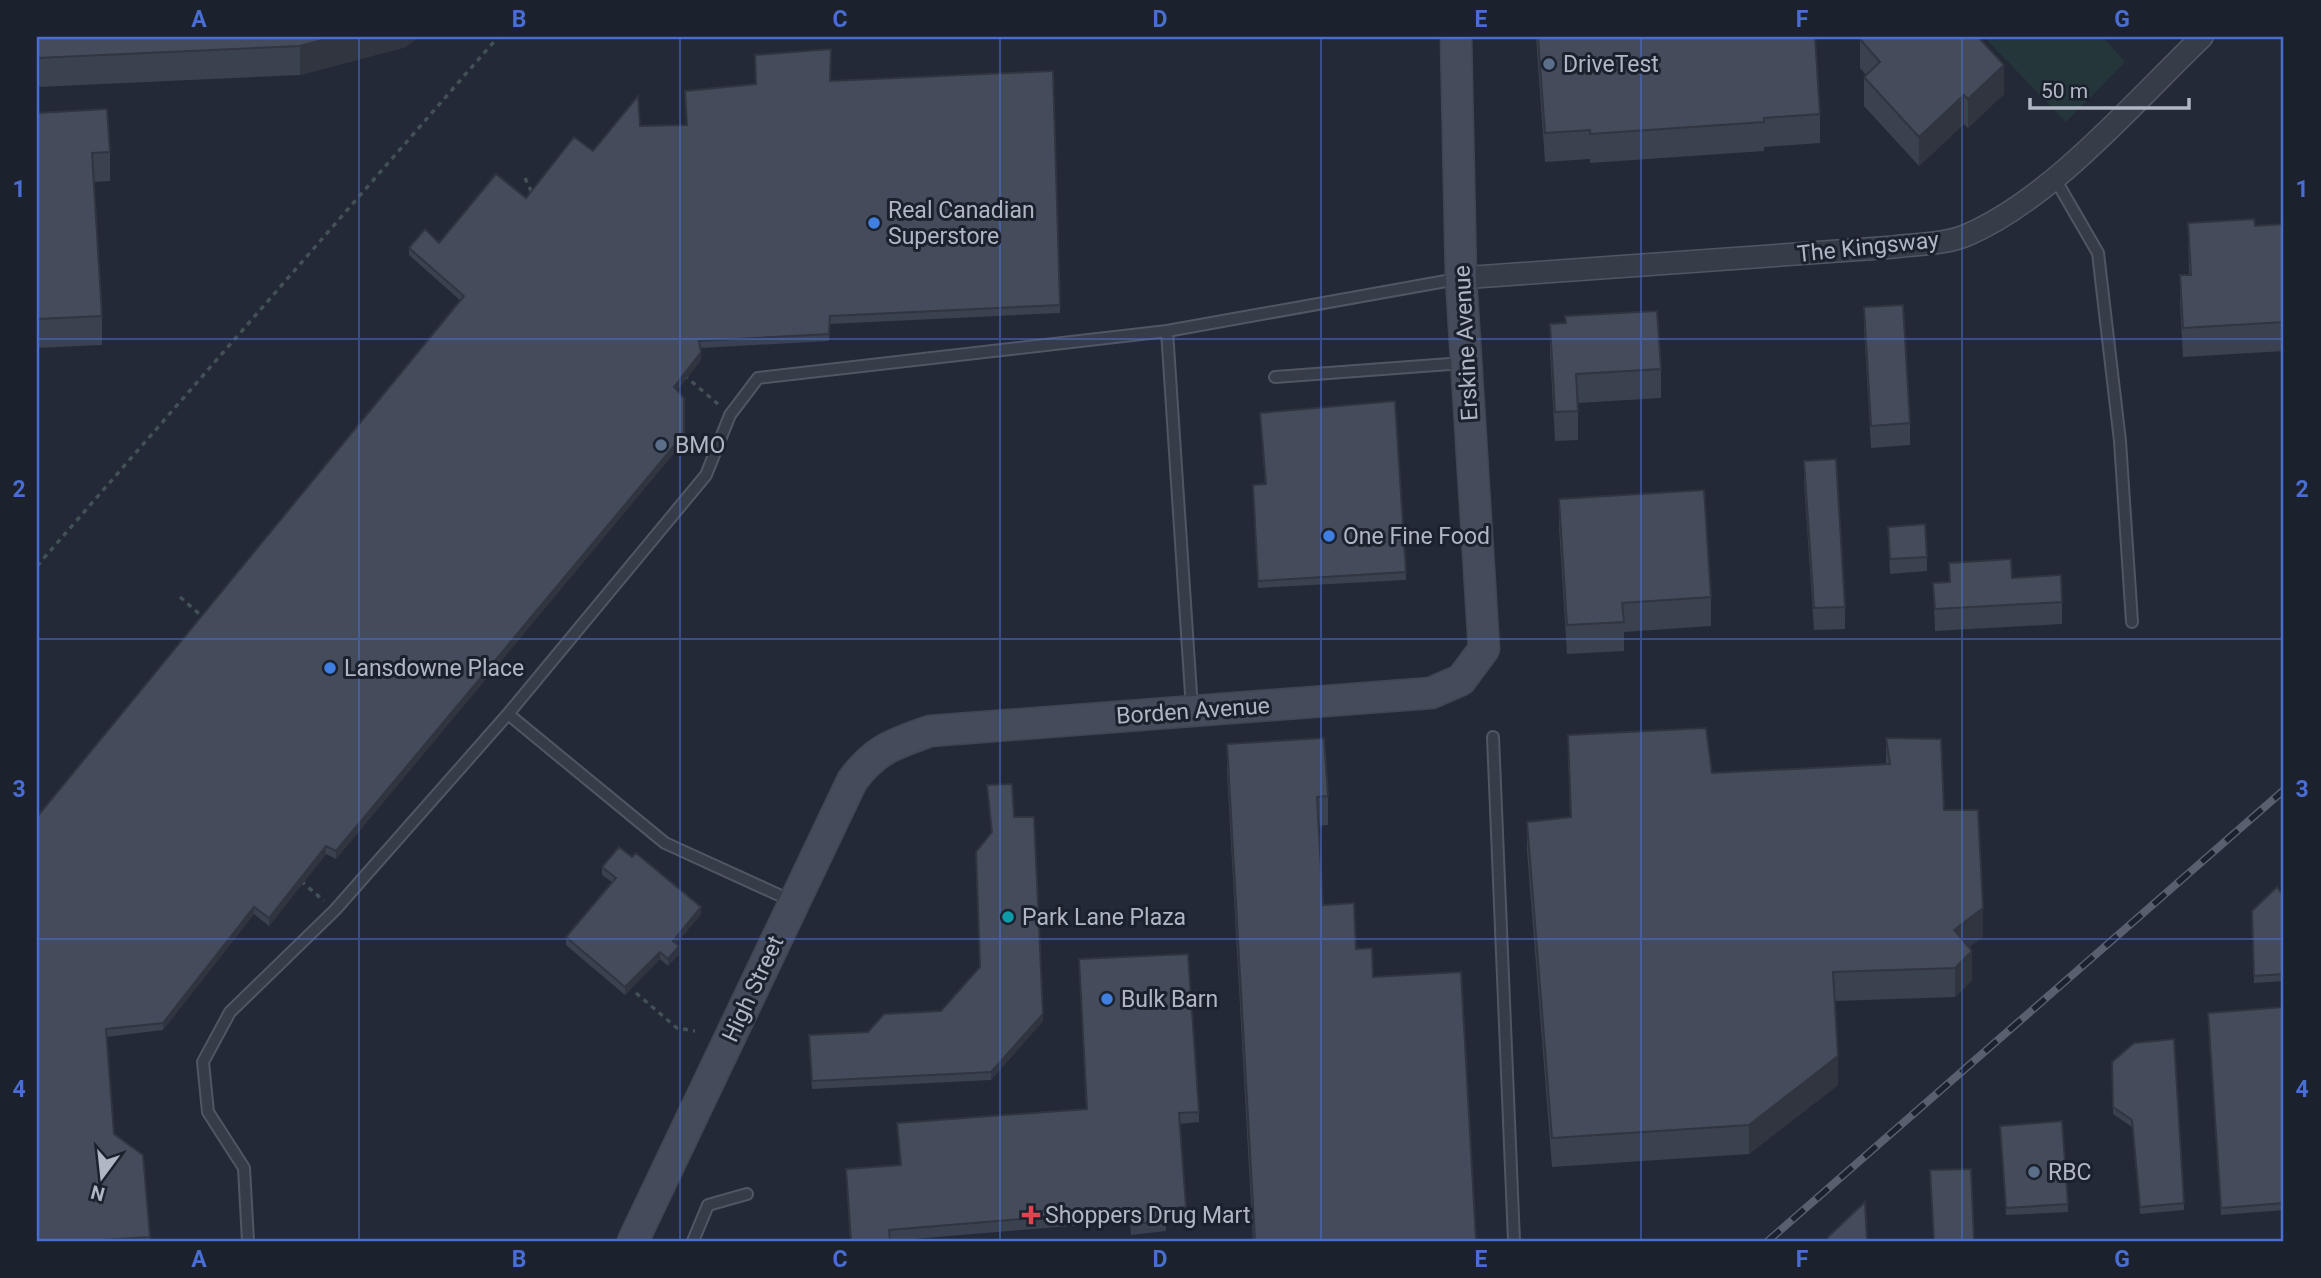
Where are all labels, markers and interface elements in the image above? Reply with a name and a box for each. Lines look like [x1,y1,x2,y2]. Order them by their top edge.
text: A [191,6,207,33]
text: B [512,6,526,33]
text: C [832,6,848,33]
text: D [1153,6,1167,33]
text: E [1475,6,1488,33]
text: F [1796,6,1809,33]
text: G [2114,6,2130,33]
place label: DriveTest [1563,51,1659,78]
marker: DriveTest [1541,56,1557,72]
scale bar [2030,66,2190,110]
text: 50 m [2041,79,2088,103]
text: 1 [12,176,26,203]
text: 1 [2295,176,2309,203]
place label: Real Canadian Superstore [888,197,1035,250]
marker: Real Canadian Superstore [866,215,882,231]
street label: The Kingsway [1796,226,1940,268]
street label: Erskine Avenue [1448,264,1484,422]
place label: BMO [675,432,725,459]
marker: BMO [653,437,669,453]
text: 2 [12,476,26,503]
text: 2 [2295,476,2309,503]
place label: One Fine Food [1343,523,1490,550]
marker: One Fine Food [1321,528,1337,544]
place label: Lansdowne Place [344,655,524,682]
marker: Lansdowne Place [322,660,338,676]
street label: Borden Avenue [1115,692,1271,730]
text: 3 [12,776,26,803]
text: 3 [2295,776,2309,803]
place label: Park Lane Plaza [1022,904,1186,931]
marker: Park Lane Plaza [1000,909,1016,925]
street label: High Street [717,932,789,1046]
place label: Bulk Barn [1121,986,1218,1013]
marker: Bulk Barn [1099,991,1115,1007]
text: 4 [12,1076,26,1103]
text: 4 [2295,1076,2309,1103]
north arrow [66,1142,136,1212]
place label: RBC [2048,1159,2091,1186]
marker: RBC [2026,1164,2042,1180]
text: N [88,1180,107,1206]
place label: Shoppers Drug Mart [1045,1202,1251,1229]
marker: Shoppers Drug Mart [1023,1207,1039,1223]
text: A [191,1246,207,1273]
text: B [512,1246,526,1273]
text: C [832,1246,848,1273]
text: D [1153,1246,1167,1273]
text: E [1475,1246,1488,1273]
text: F [1796,1246,1809,1273]
text: G [2114,1246,2130,1273]

